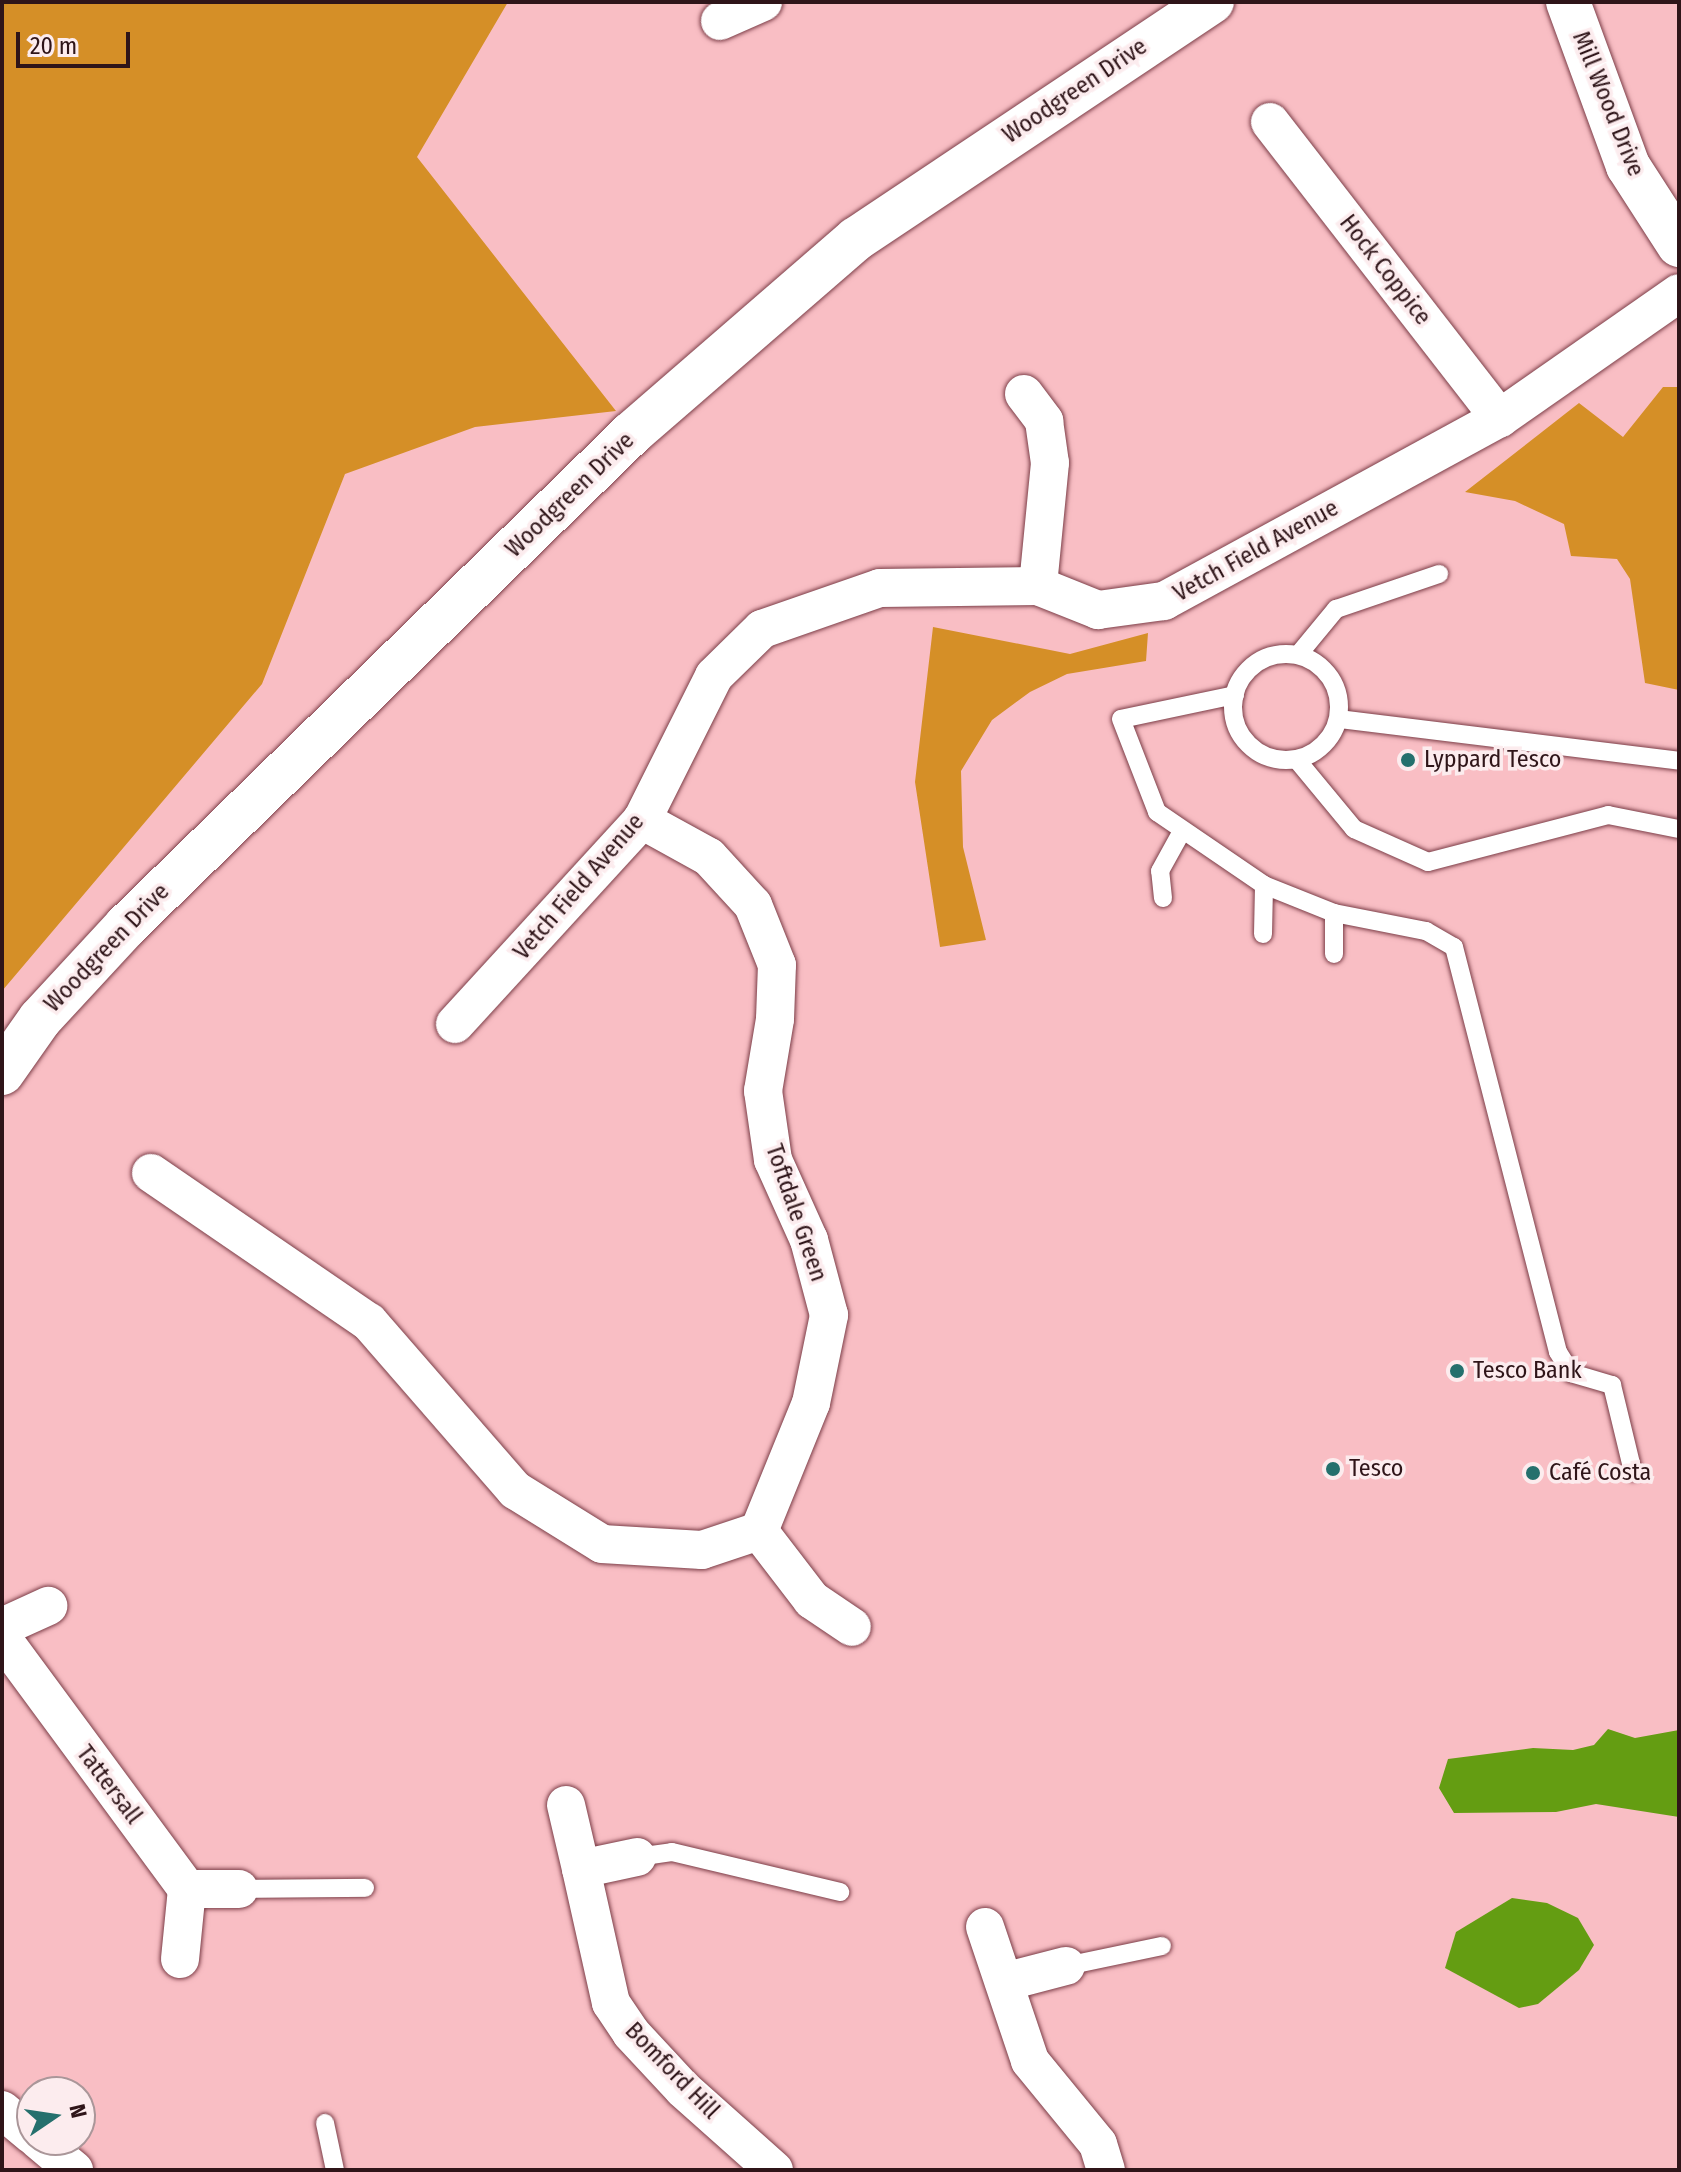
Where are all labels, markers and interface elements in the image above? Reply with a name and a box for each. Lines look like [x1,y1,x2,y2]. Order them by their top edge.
scale bar [20,16,134,66]
street label: Mill Wood Drive [1566,27,1650,181]
text: 20 m [30,32,77,60]
street label: Woodgreen Drive [997,32,1153,150]
street label: Hock Coppice [1333,209,1437,331]
street label: Woodgreen Drive [500,426,640,564]
street label: Vetch Field Avenue [1169,494,1343,608]
place label: Lyppard Tesco [1424,746,1561,774]
marker: Lyppard Tesco [1399,751,1417,769]
street label: Vetch Field Avenue [508,808,650,966]
street label: Woodgreen Drive [38,878,176,1018]
street label: Toftdale Green [759,1141,833,1285]
place label: Tesco Bank [1473,1357,1582,1385]
marker: Tesco Bank [1448,1362,1466,1380]
place label: Tesco [1349,1455,1403,1483]
place label: Café Costa [1549,1459,1651,1487]
marker: Tesco [1324,1460,1342,1478]
marker: Café Costa [1524,1464,1542,1482]
street label: Tattersall [70,1740,148,1830]
street label: Bomford Hill [619,2017,725,2125]
north arrow [16,2076,96,2156]
text: N [63,2101,93,2120]

